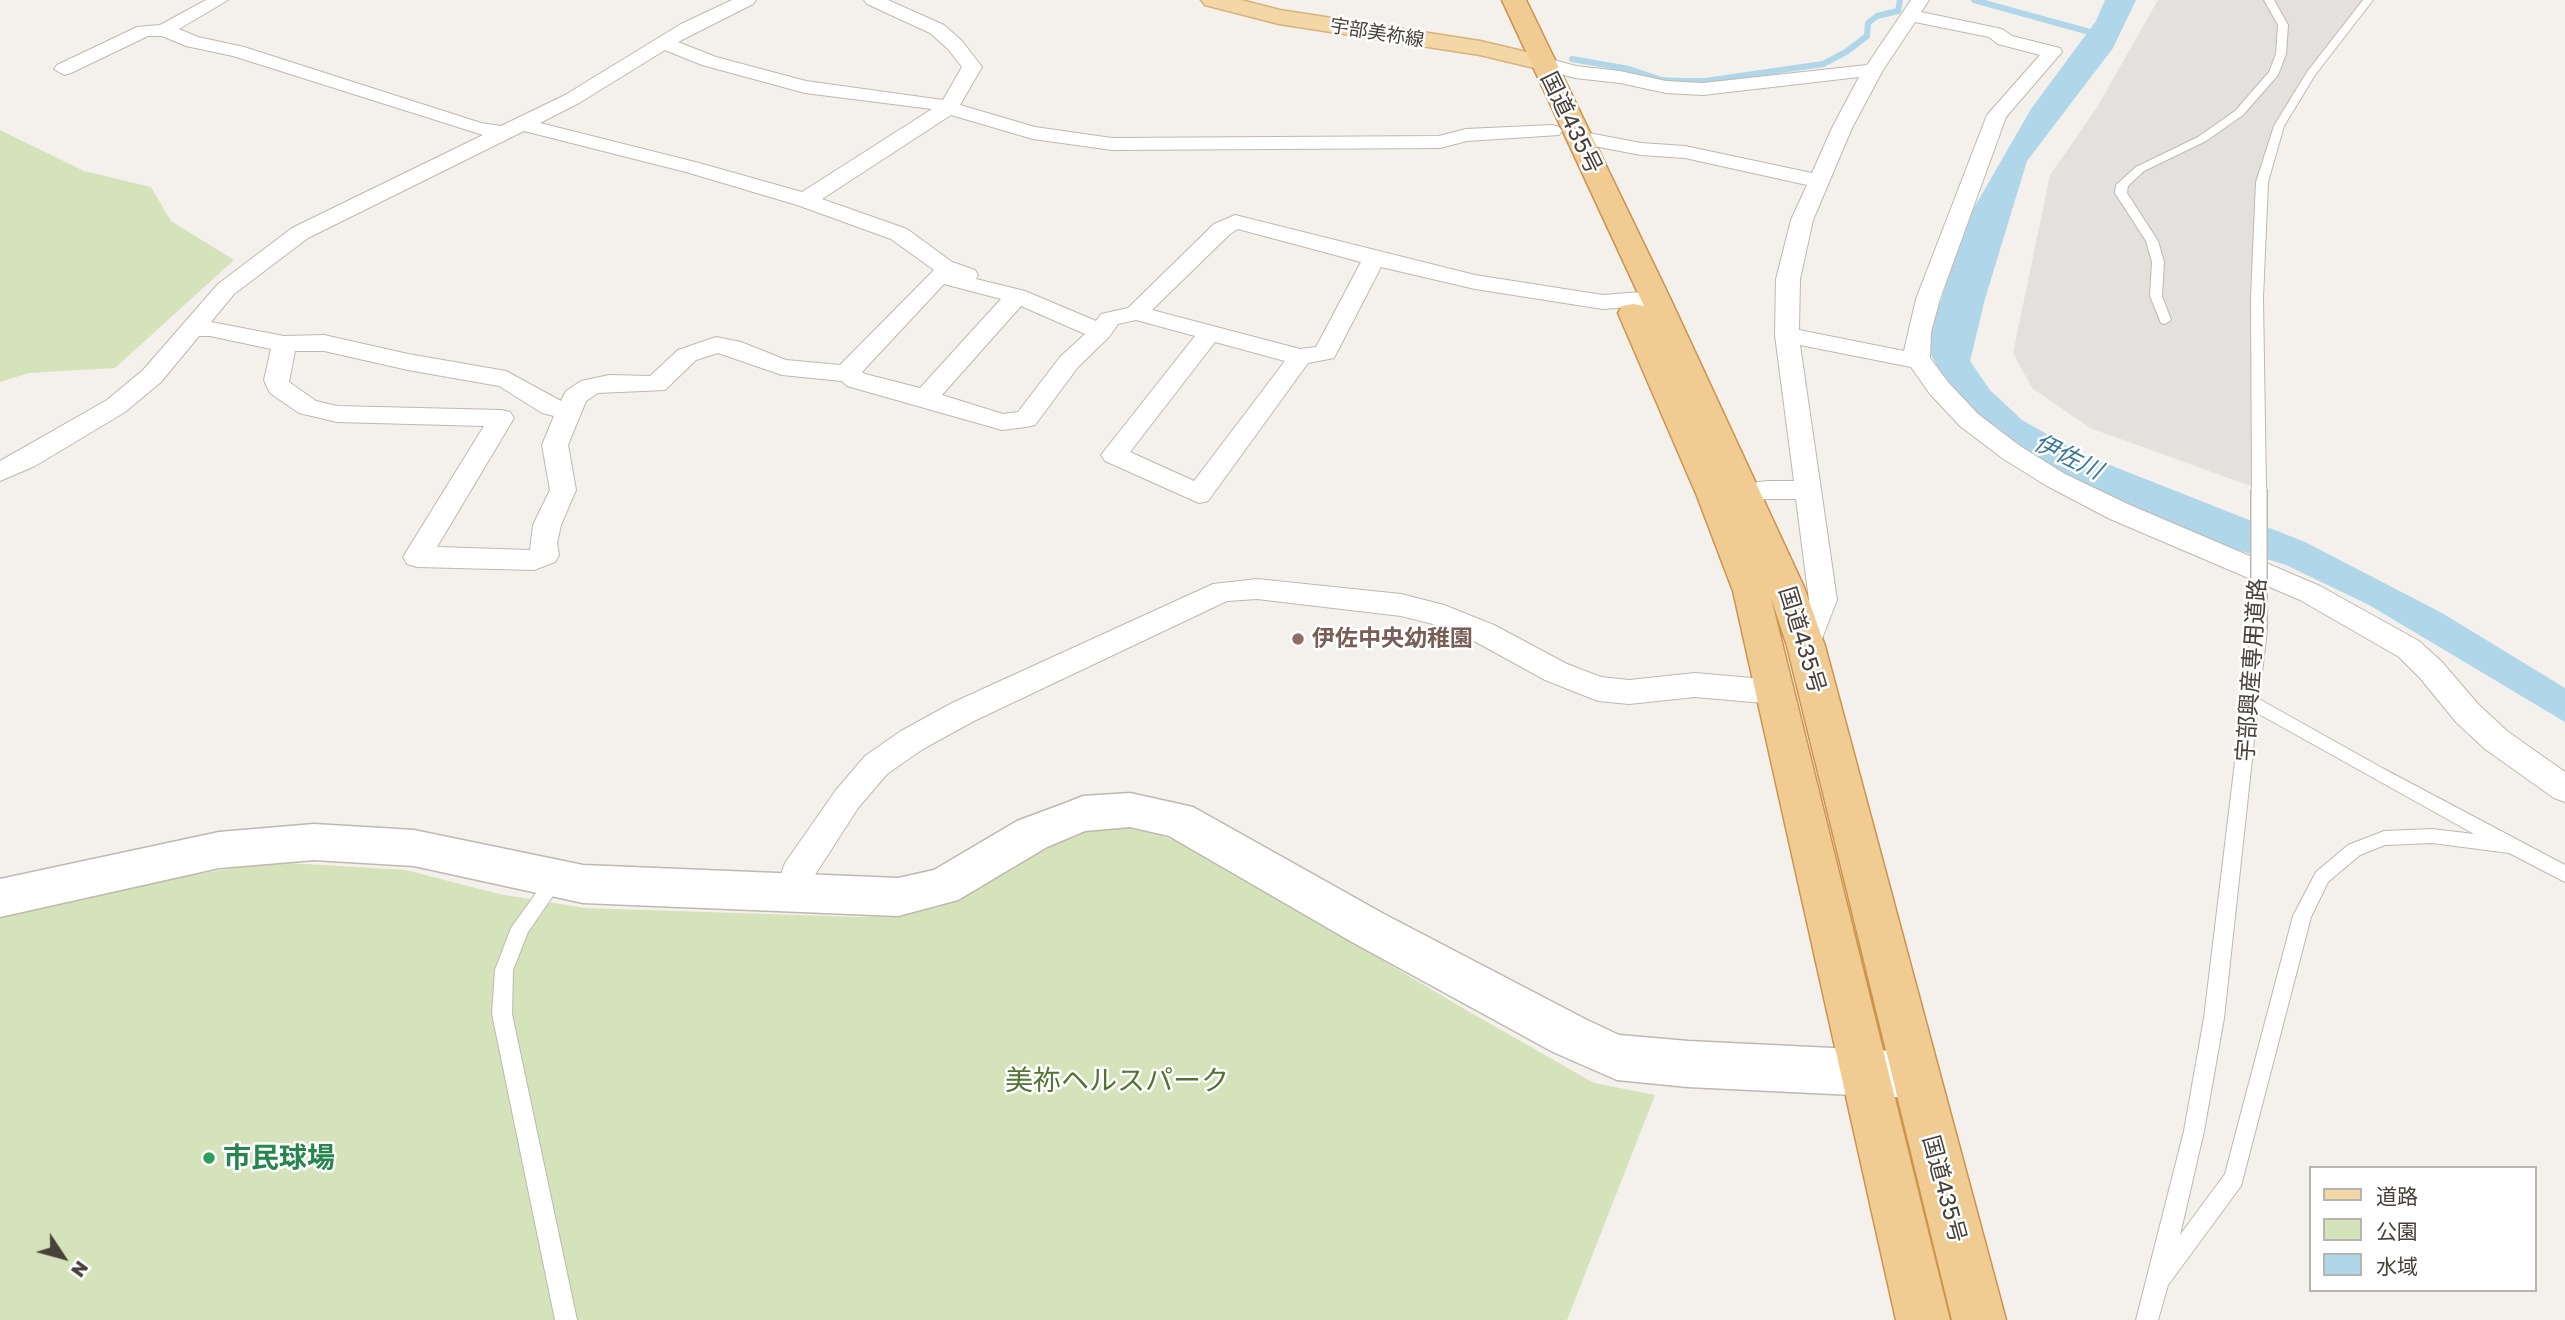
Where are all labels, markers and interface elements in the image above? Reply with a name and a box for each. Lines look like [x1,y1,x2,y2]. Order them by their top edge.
street label: 宇部美祢線 [1328,14,1426,52]
street label: 国道435号 [1535,68,1607,178]
water label: 伊佐川 [2029,428,2107,486]
street label: 宇部興産専用道路 [2232,577,2272,763]
street label: 国道435号 [1773,583,1831,697]
place label: 伊佐中央幼稚園 [1312,625,1473,653]
marker: 伊佐中央幼稚園 [1290,631,1306,647]
park label: 美祢ヘルスパーク [1005,1064,1229,1098]
street label: 国道435号 [1916,1132,1972,1246]
place label: 市民球場 [223,1141,335,1175]
marker: 市民球場 [201,1150,217,1166]
legend [2310,1166,2537,1292]
text: 道路 [2376,1183,2418,1209]
text: 公園 [2376,1218,2418,1244]
north arrow [28,1222,98,1292]
text: 水域 [2376,1253,2418,1279]
text: N [67,1257,94,1282]

